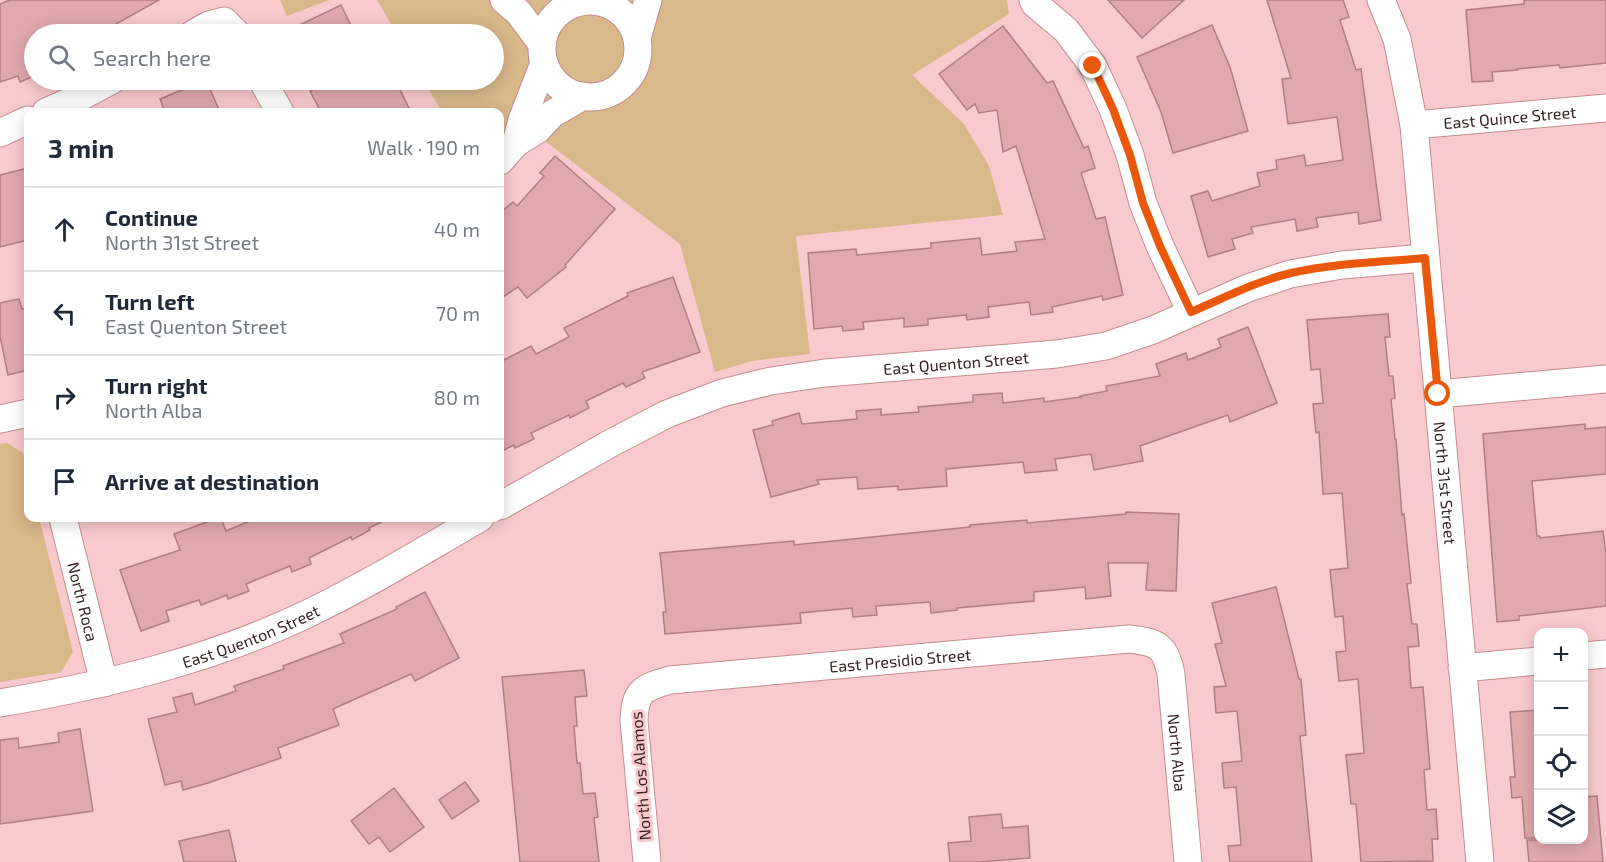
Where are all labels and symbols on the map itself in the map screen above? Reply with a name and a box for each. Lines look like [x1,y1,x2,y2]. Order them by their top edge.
route end [1079,52,1105,78]
street label: East Quince Street [1443,101,1577,132]
street label: East Quenton Street [882,347,1029,378]
route start [1424,380,1450,406]
street label: North 31st Street [1431,420,1461,545]
street label: North Roca [65,560,103,643]
street label: East Quenton Street [180,600,322,671]
street label: East Presidio Street [828,644,972,675]
street label: North Los Alamos [626,711,654,841]
street label: North Alba [1165,713,1191,792]

